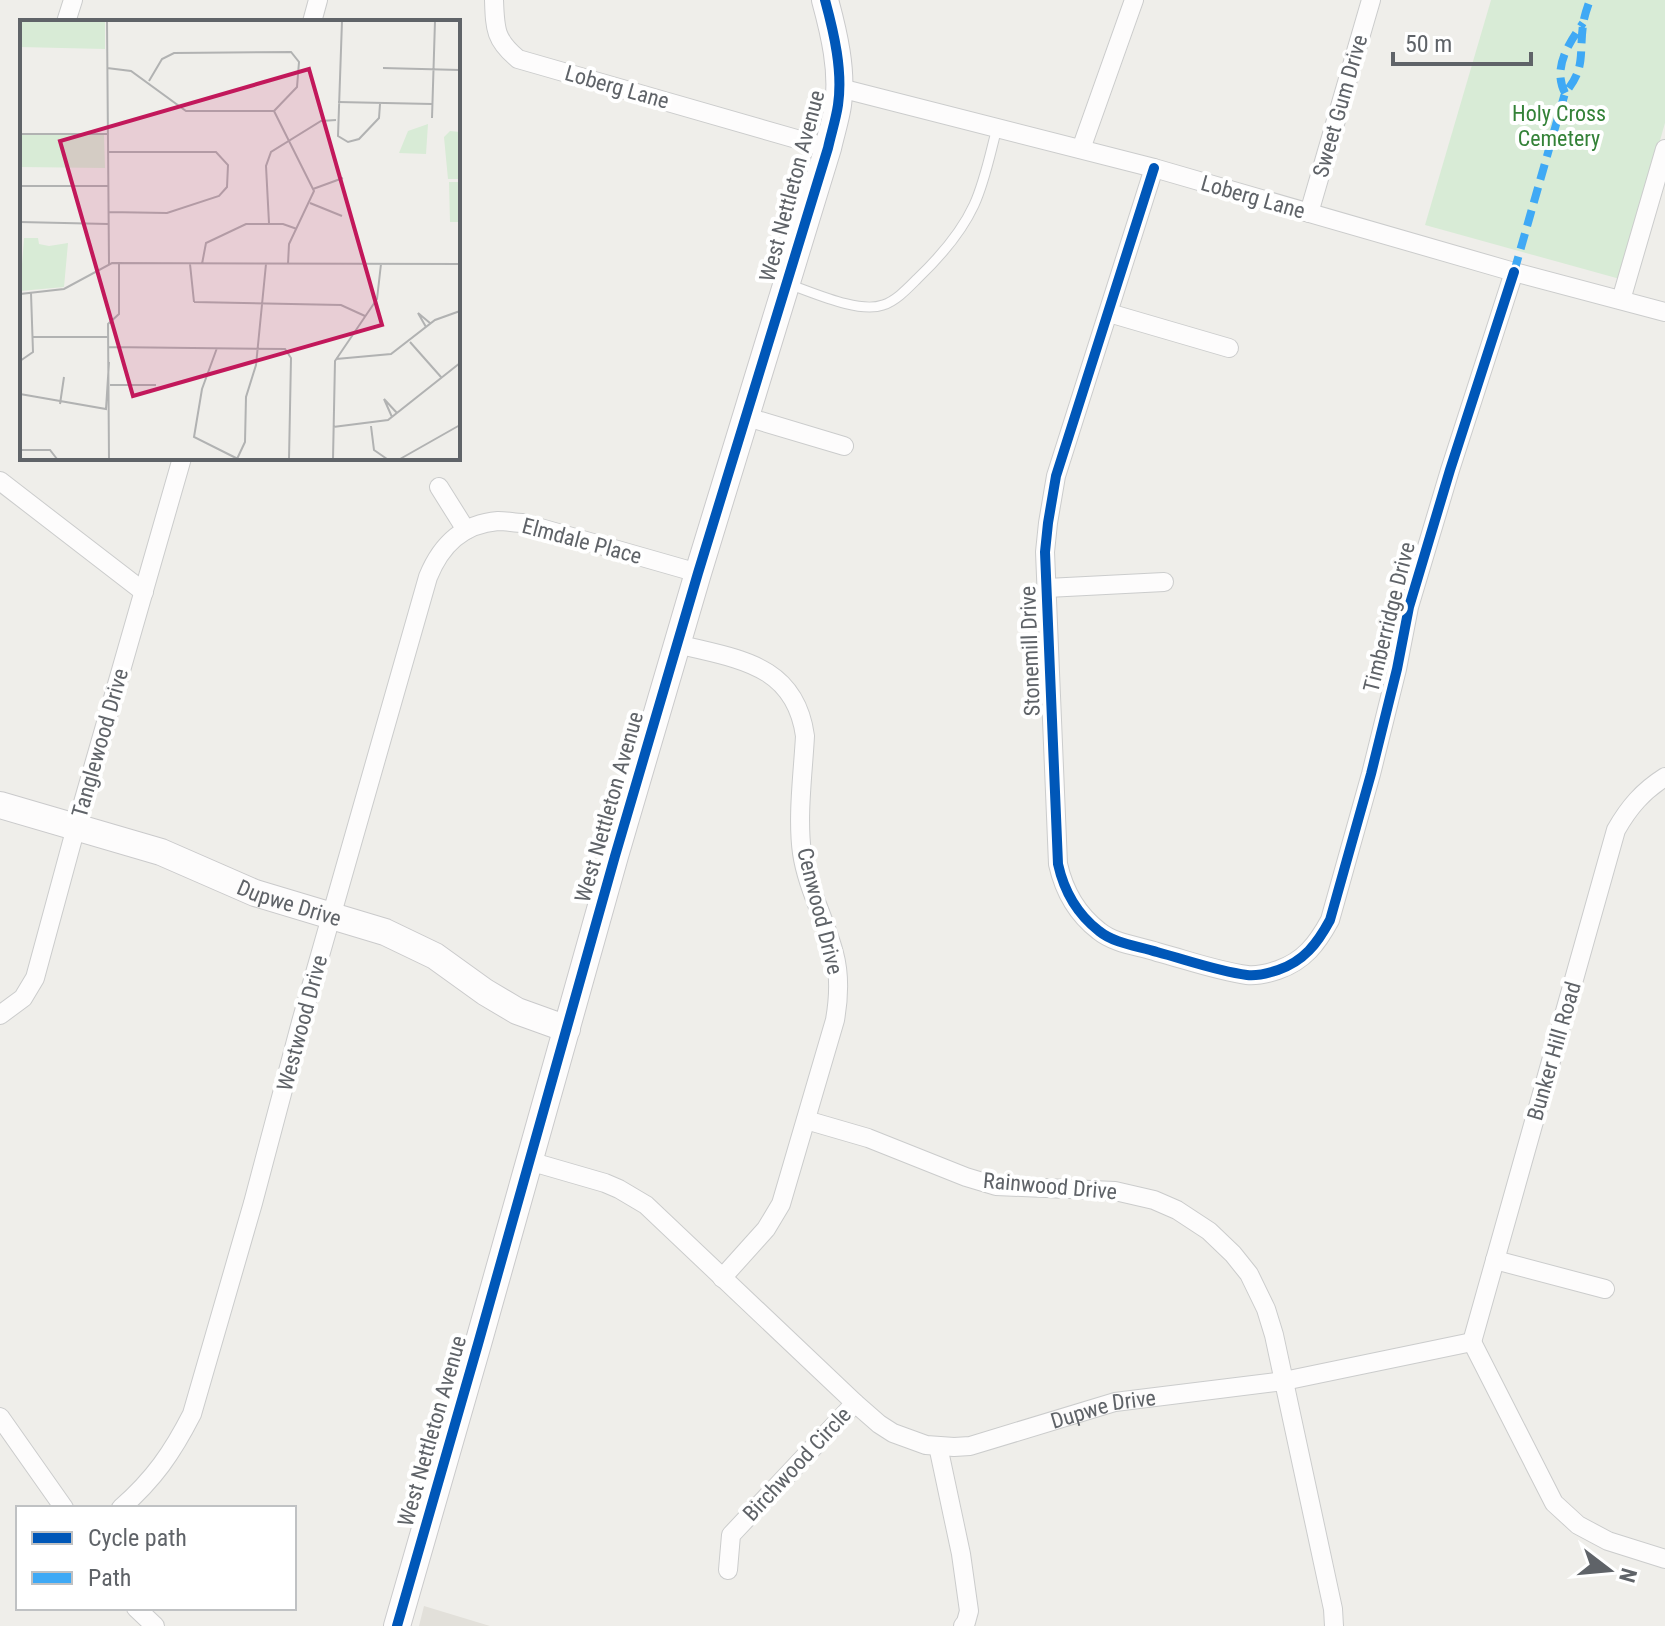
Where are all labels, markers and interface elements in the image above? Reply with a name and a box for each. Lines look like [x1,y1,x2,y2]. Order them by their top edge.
scale bar [1393,16,1531,66]
inset map [20,20,460,460]
text: 50 m [1405,30,1452,58]
street label: Sweet Gum Drive [1308,32,1372,180]
street label: Loberg Lane [562,60,672,114]
street label: West Nettleton Avenue [754,88,830,284]
park label: Holy Cross Cemetery [1512,101,1606,151]
street label: Loberg Lane [1198,170,1308,224]
street label: Elmdale Place [520,513,644,569]
street label: Timberridge Drive [1358,539,1420,695]
street label: Stonemill Drive [1015,585,1045,717]
street label: Tanglewood Drive [67,666,133,820]
street label: West Nettleton Avenue [570,709,648,905]
street label: Cenwood Drive [792,845,848,977]
street label: Dupwe Drive [233,874,344,931]
street label: Westwood Drive [272,952,332,1094]
street label: Bunker Hill Road [1522,979,1586,1123]
street label: Rainwood Drive [982,1168,1118,1204]
street label: West Nettleton Avenue [393,1333,471,1529]
street label: Dupwe Drive [1047,1385,1157,1433]
street label: Birchwood Circle [738,1402,856,1526]
legend [16,1506,296,1610]
text: Cycle path [88,1524,187,1552]
north arrow [1569,1530,1649,1610]
text: Path [88,1564,131,1592]
text: N [1614,1565,1642,1585]

